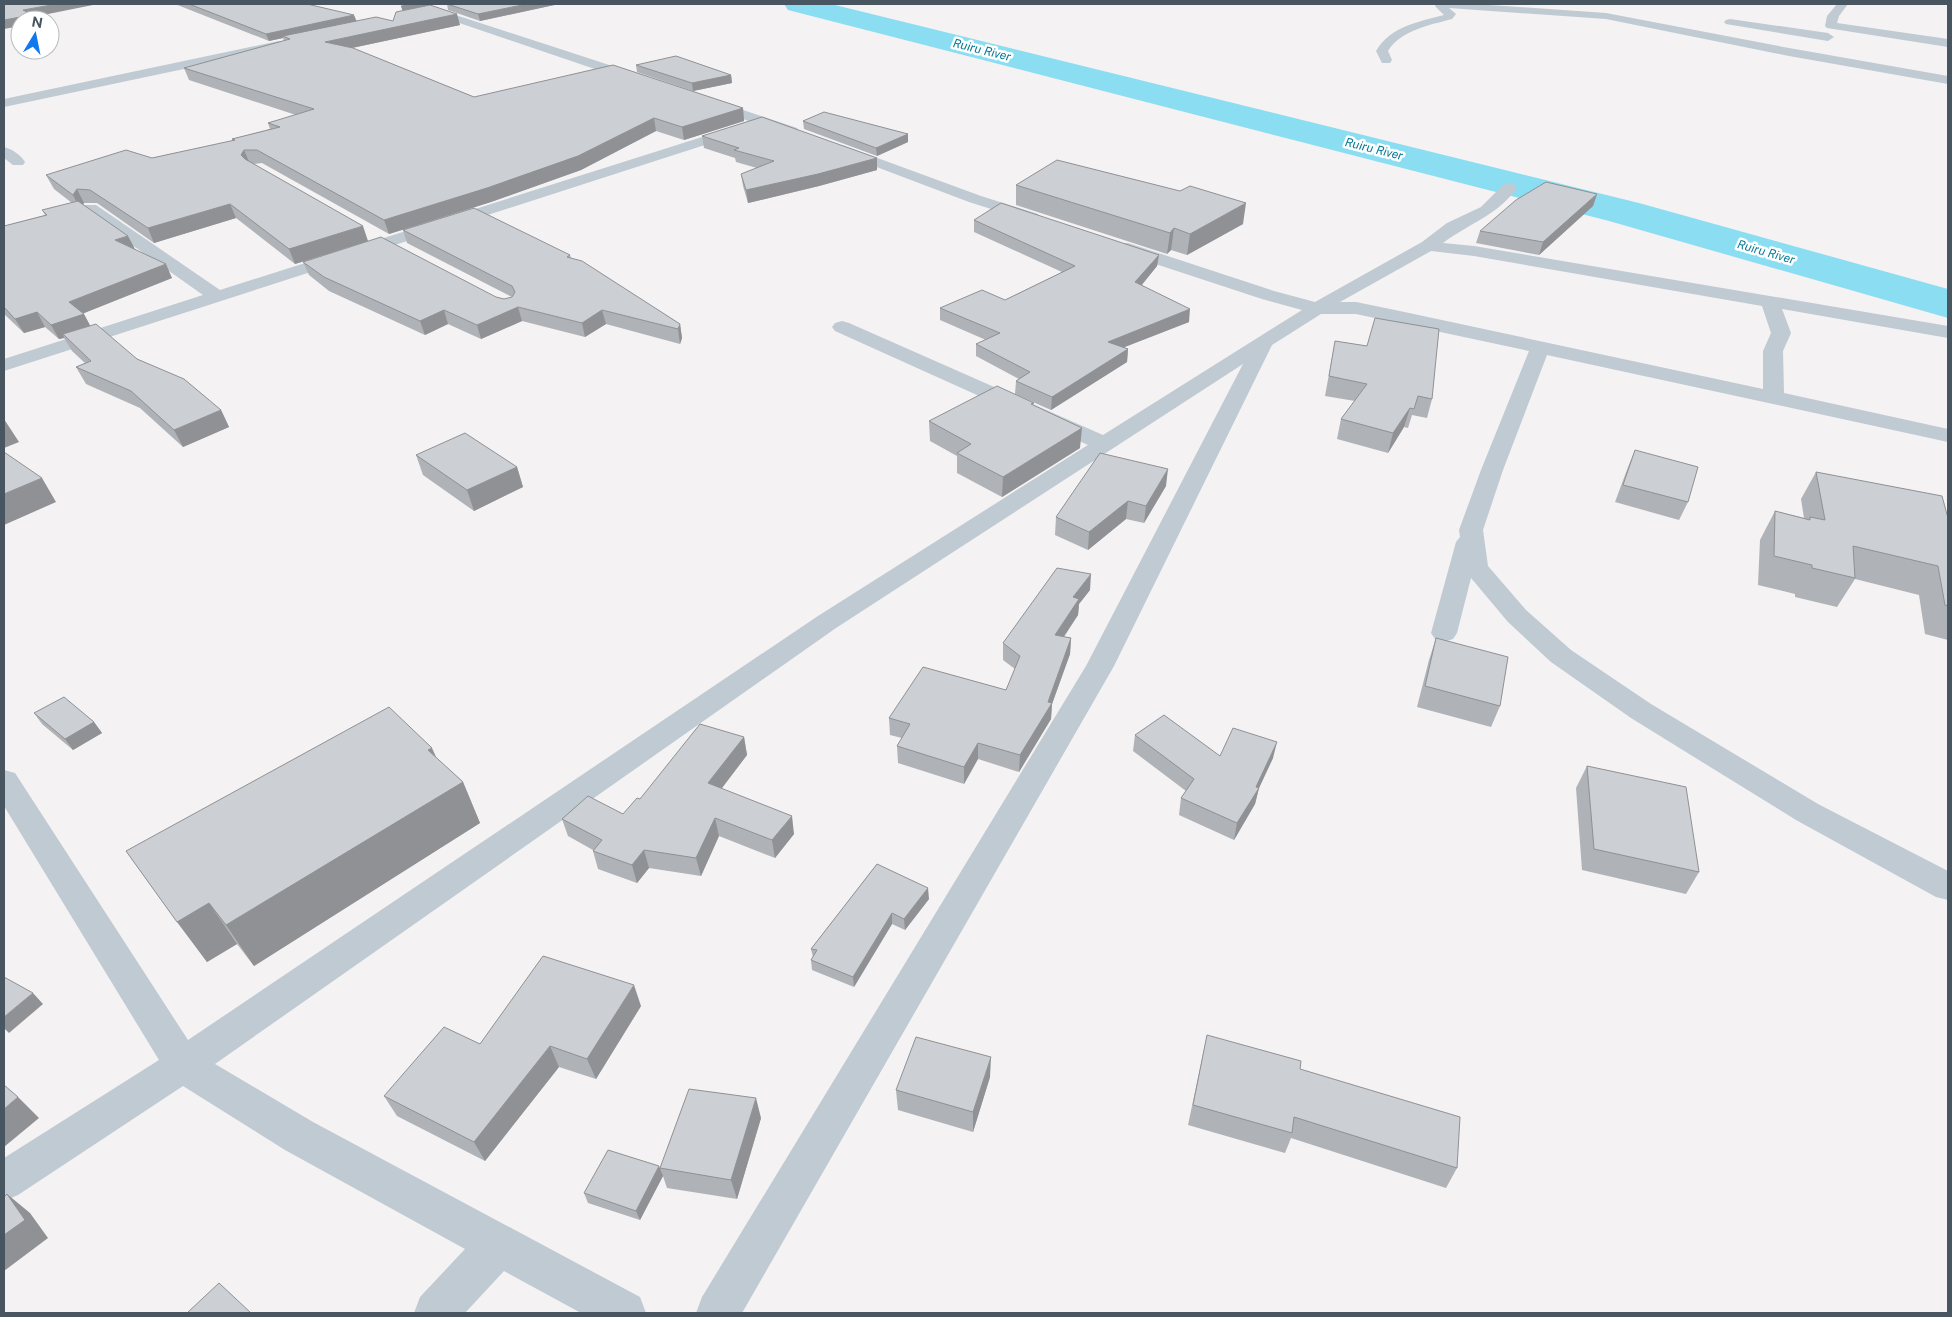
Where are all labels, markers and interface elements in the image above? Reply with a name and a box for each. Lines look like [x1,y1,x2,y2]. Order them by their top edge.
north arrow [10,10,60,60]
text: N [30,13,44,31]
water label: Ruiru River [952,36,1013,64]
water label: Ruiru River [1344,135,1405,163]
water label: Ruiru River [1736,237,1797,267]

